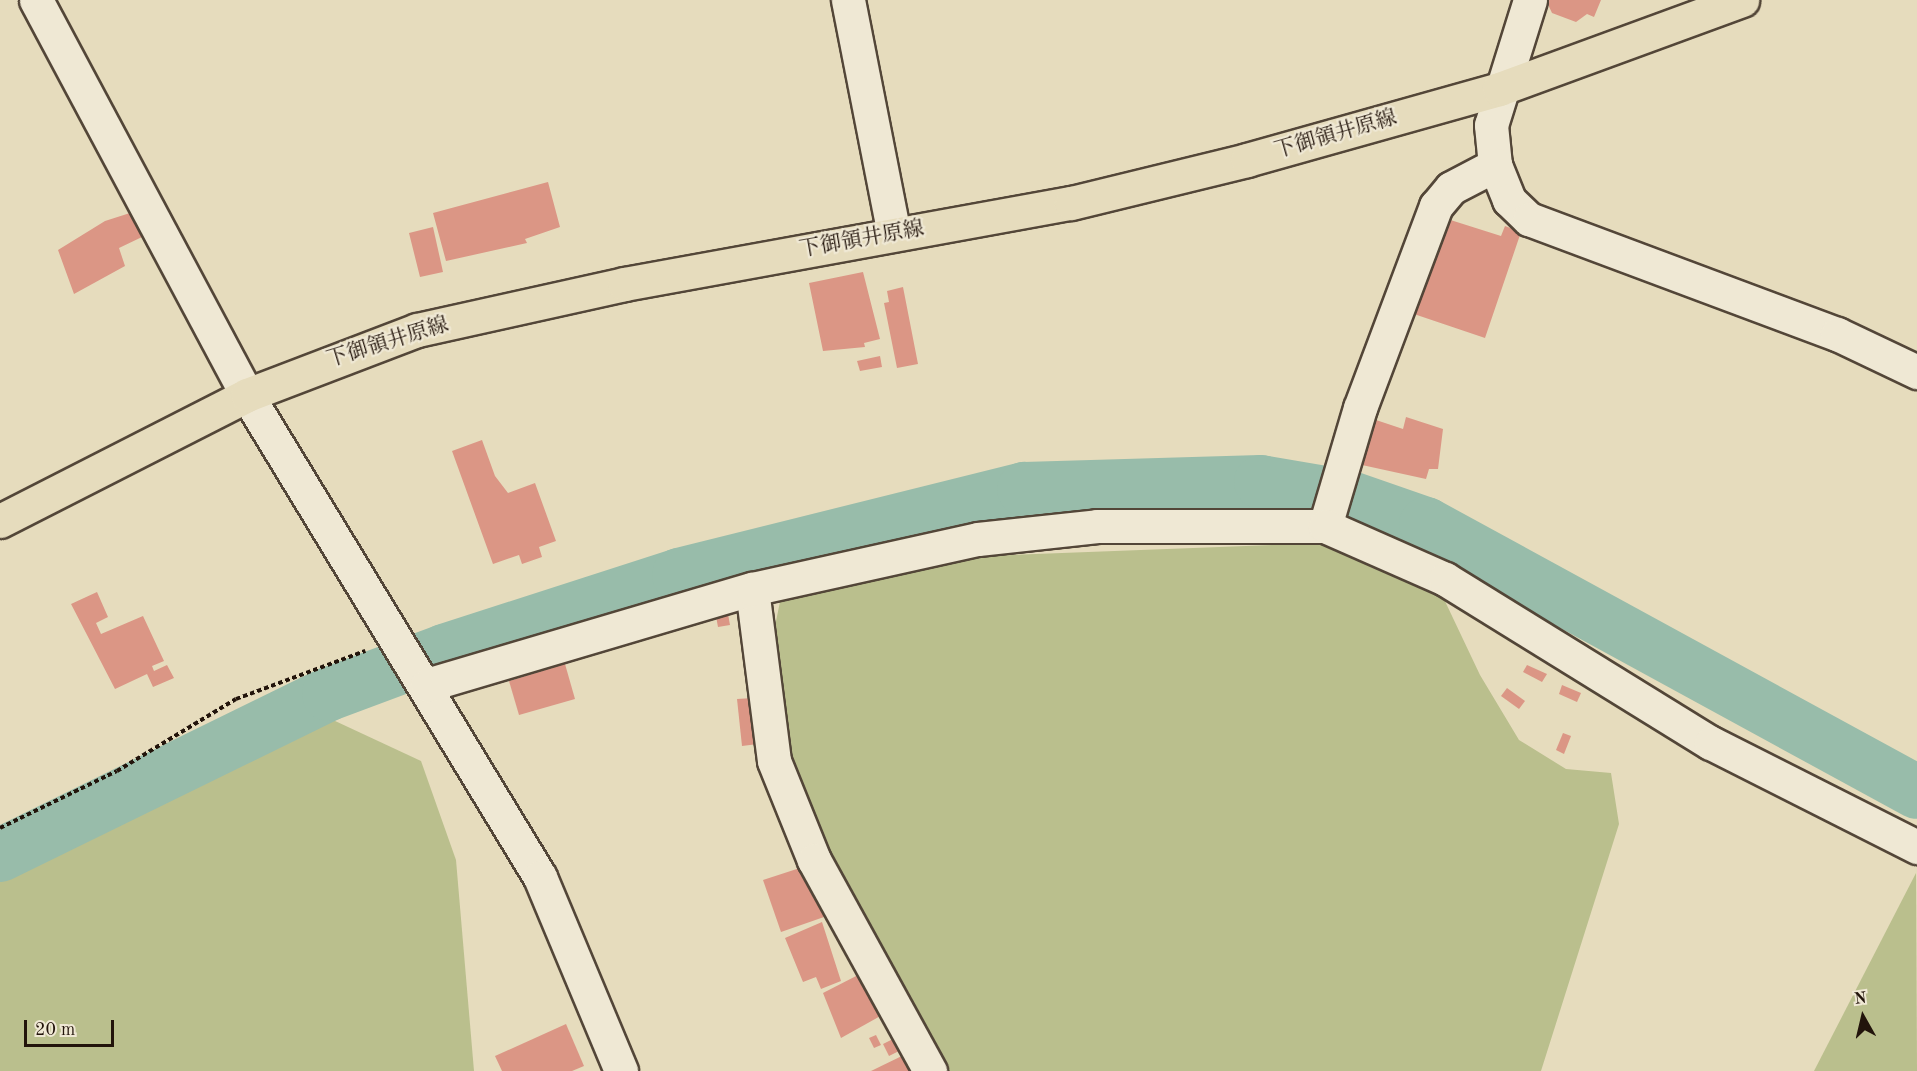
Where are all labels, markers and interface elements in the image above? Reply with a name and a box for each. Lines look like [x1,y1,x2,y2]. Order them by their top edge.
street label: 下御領井原線 [1272,106,1400,164]
street label: 下御領井原線 [798,217,926,263]
street label: 下御領井原線 [324,313,452,373]
north arrow [1833,987,1893,1047]
text: N [1853,990,1868,1008]
scale bar [27,1008,117,1046]
text: 20 m [35,1021,75,1039]

